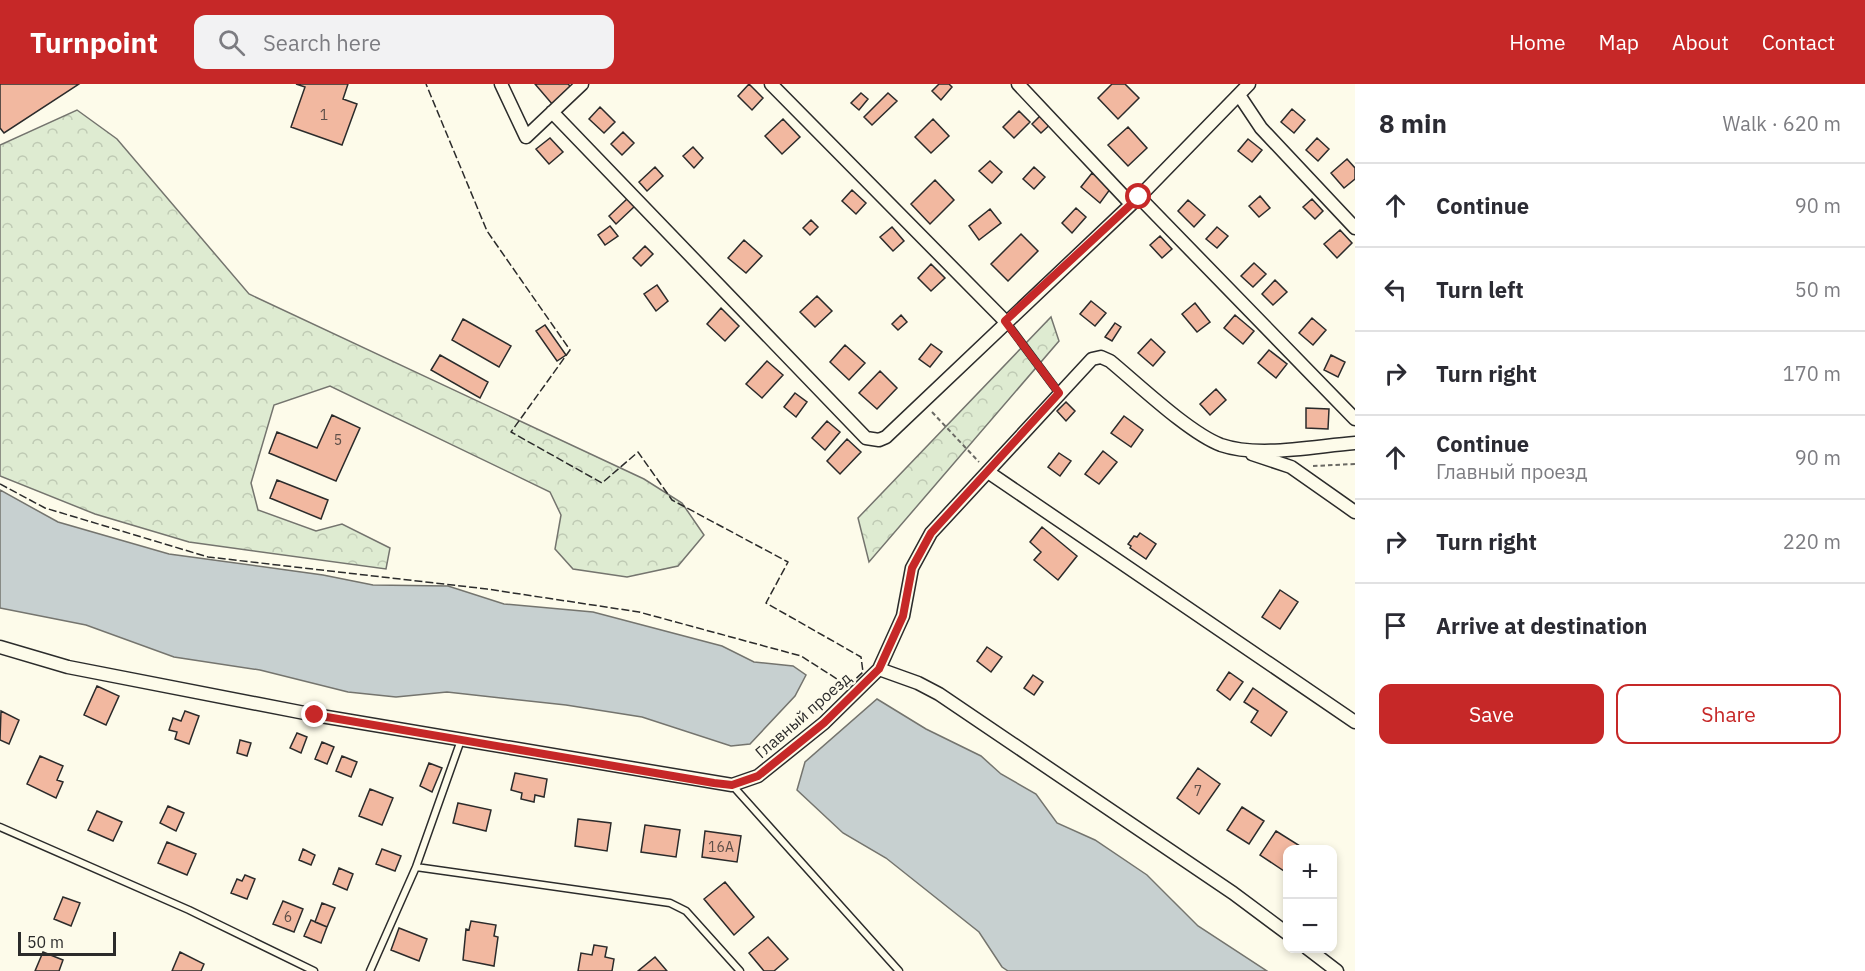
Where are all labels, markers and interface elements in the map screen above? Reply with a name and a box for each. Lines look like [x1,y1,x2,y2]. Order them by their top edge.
search box [194,15,614,69]
text: Turnpoint [30,24,158,61]
icon: search [215,26,248,59]
text: Search here [263,28,381,57]
text: Home [1509,28,1566,56]
text: Map [1599,28,1639,56]
text: About [1672,28,1729,56]
text: Contact [1762,28,1835,56]
house number: 1 [320,106,328,124]
text: 8 min [1379,106,1447,140]
text: Walk · 620 m [1723,110,1841,137]
route start [1125,183,1151,209]
icon: ahead [1379,189,1412,222]
text: Continue [1436,191,1529,220]
text: 90 m [1795,192,1841,219]
icon: left [1379,273,1412,306]
text: Turn left [1436,275,1524,304]
text: 50 m [1795,276,1841,303]
icon: right [1379,357,1412,390]
text: Turn right [1436,359,1537,388]
text: 170 m [1783,360,1841,387]
text: Continue [1436,429,1529,458]
house number: 5 [334,431,342,449]
icon: ahead [1379,441,1412,474]
text: 90 m [1795,444,1841,471]
text: Главный проезд [1436,458,1588,485]
icon: right [1379,525,1412,558]
text: Turn right [1436,527,1537,556]
text: 220 m [1783,528,1841,555]
icon: arrive [1379,609,1412,642]
text: Arrive at destination [1436,611,1647,640]
street label: Главный проезд [751,667,856,762]
button: Save [1379,684,1604,744]
button: Share [1616,684,1841,744]
route end [301,701,327,727]
house number: 7 [1194,782,1202,800]
house number: 16А [708,838,734,856]
map controls [1283,845,1337,953]
button: + [1283,845,1337,899]
button: − [1283,899,1337,953]
house number: 6 [284,908,292,926]
scale bar [18,929,116,956]
text: 50 m [27,932,64,952]

